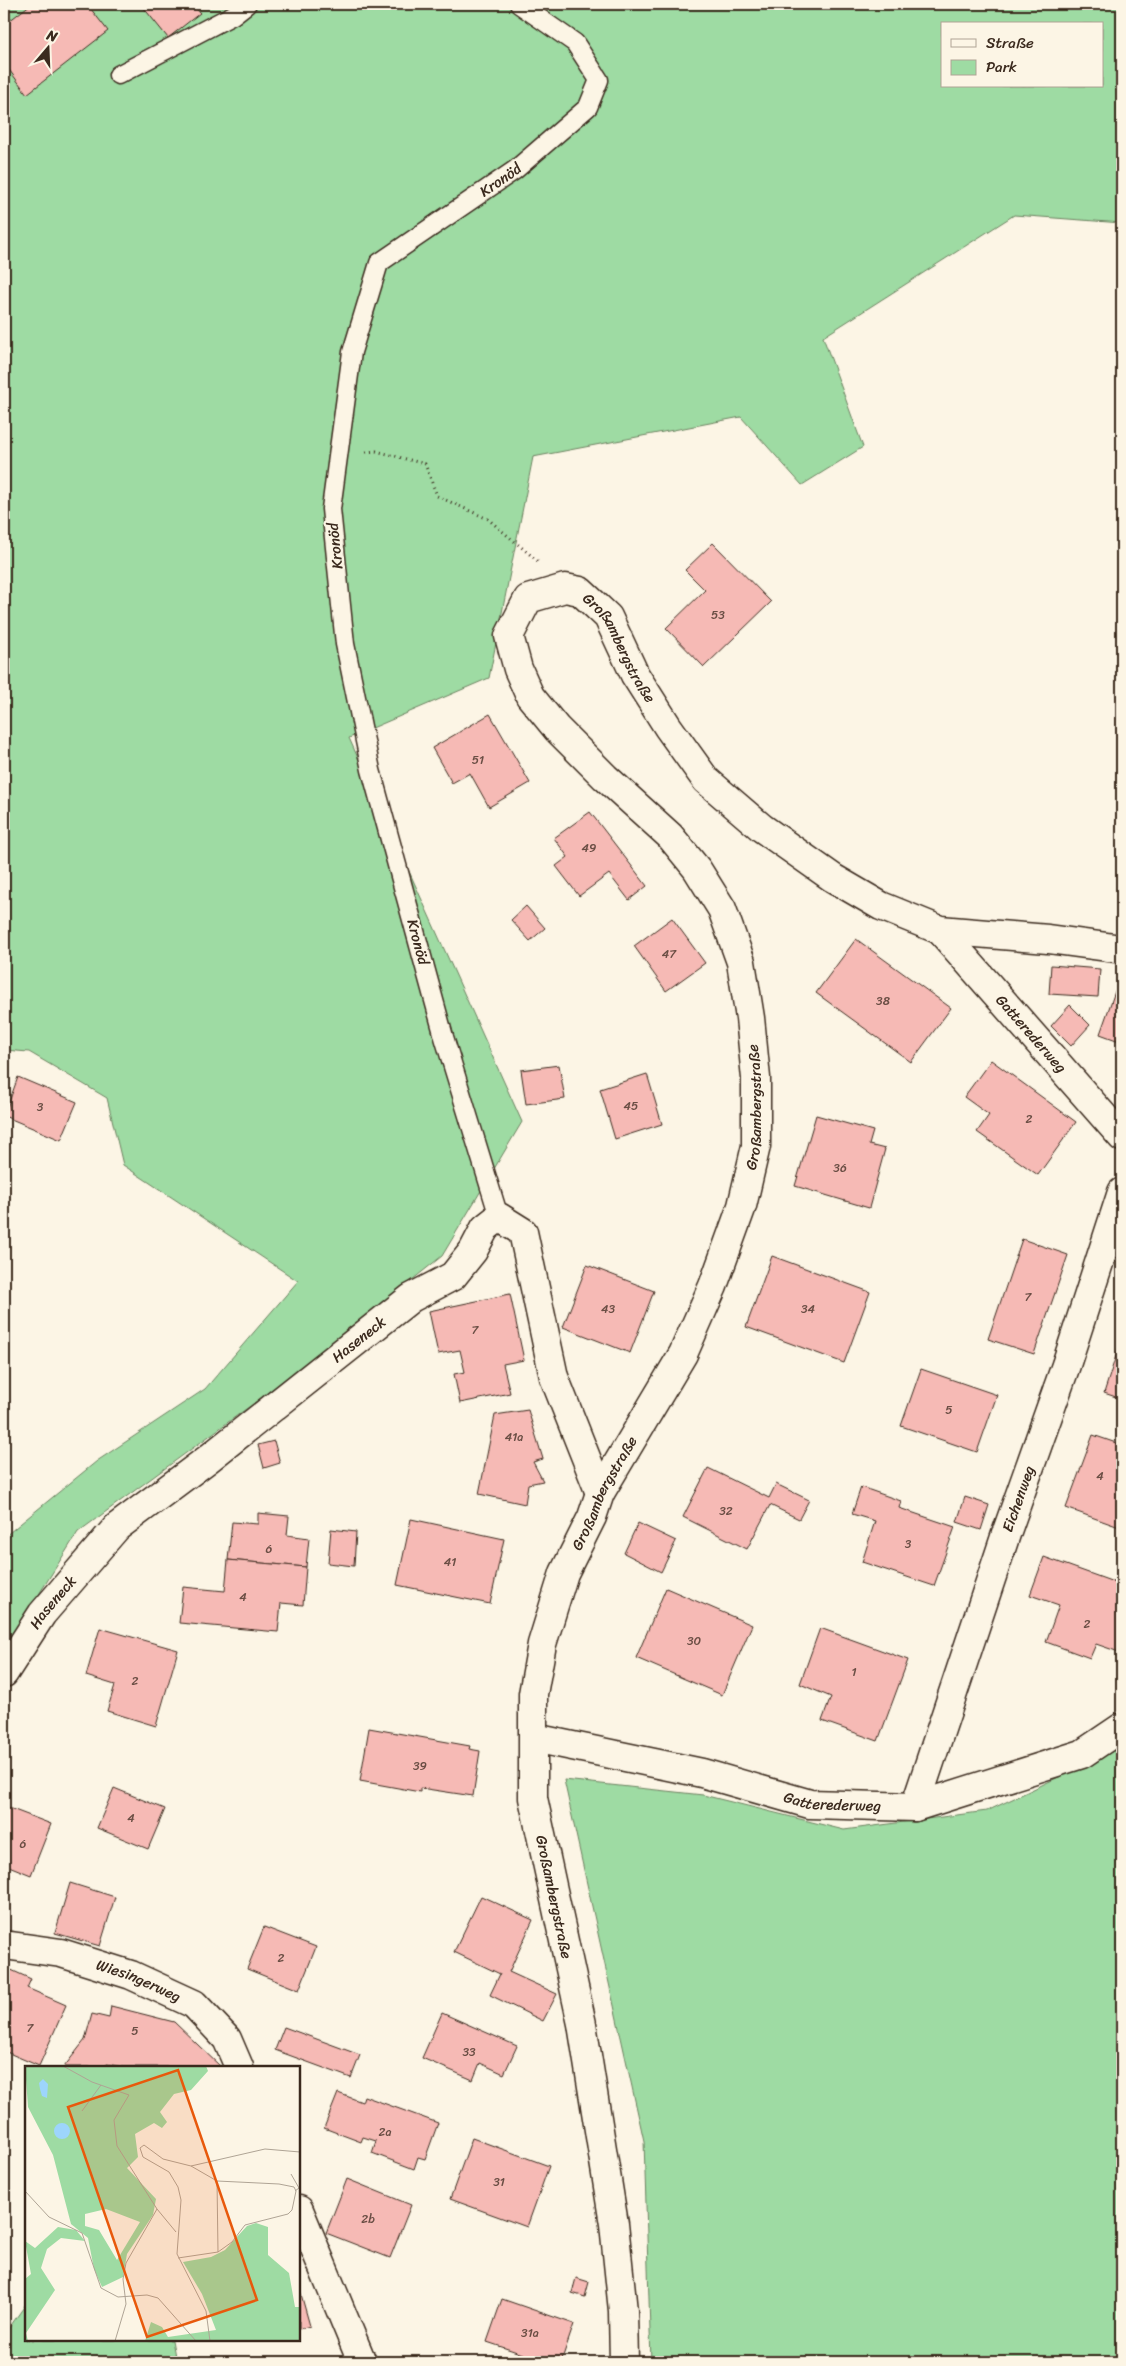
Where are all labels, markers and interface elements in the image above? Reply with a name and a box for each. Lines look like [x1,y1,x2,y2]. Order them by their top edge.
north arrow [22,22,72,72]
text: N [42,22,61,50]
legend [941,22,1104,88]
text: Straße [986,30,1034,56]
text: Park [986,54,1017,80]
street label: Kronöd [474,156,529,204]
street label: Kronöd [320,520,350,570]
street label: Großambergstraße [576,586,663,708]
house number: 53 [711,604,725,626]
house number: 51 [472,749,484,771]
house number: 49 [582,837,596,859]
street label: Kronöd [399,916,437,969]
house number: 47 [662,943,677,965]
street label: Gatterederweg [989,988,1073,1079]
house number: 38 [876,990,890,1012]
street label: Großambergstraße [738,1043,769,1173]
house number: 45 [624,1095,638,1117]
house number: 3 [37,1096,44,1118]
house number: 2 [1026,1108,1033,1130]
house number: 36 [833,1157,847,1179]
house number: 7 [1025,1286,1033,1308]
house number: 43 [601,1298,615,1320]
house number: 34 [801,1298,816,1320]
street label: Haseneck [326,1309,393,1369]
house number: 7 [472,1319,480,1341]
house number: 5 [945,1399,953,1421]
house number: 41a [505,1426,523,1448]
street label: Großambergstraße [564,1431,644,1555]
street label: Eichenweg [995,1462,1042,1536]
house number: 4 [1096,1465,1104,1487]
house number: 32 [719,1500,733,1522]
house number: 3 [905,1533,912,1555]
house number: 6 [266,1538,273,1560]
house number: 41 [444,1551,456,1573]
street label: Haseneck [22,1569,84,1634]
house number: 4 [239,1586,247,1608]
house number: 2 [1084,1613,1091,1635]
house number: 30 [687,1630,701,1652]
house number: 1 [851,1661,857,1683]
house number: 2 [132,1670,139,1692]
house number: 39 [413,1755,427,1777]
street label: Gatterederweg [781,1784,882,1819]
house number: 4 [127,1807,135,1829]
house number: 6 [20,1833,27,1855]
street label: Großambergstraße [528,1833,580,1962]
house number: 2 [278,1947,285,1969]
street label: Wiesingerweg [93,1952,185,2009]
house number: 7 [27,2017,35,2039]
house number: 5 [131,2020,139,2042]
house number: 33 [462,2041,476,2063]
inset map [25,2066,300,2341]
house number: 2a [379,2121,391,2143]
house number: 31 [493,2171,505,2193]
house number: 2b [361,2208,375,2230]
house number: 31a [521,2322,539,2344]

